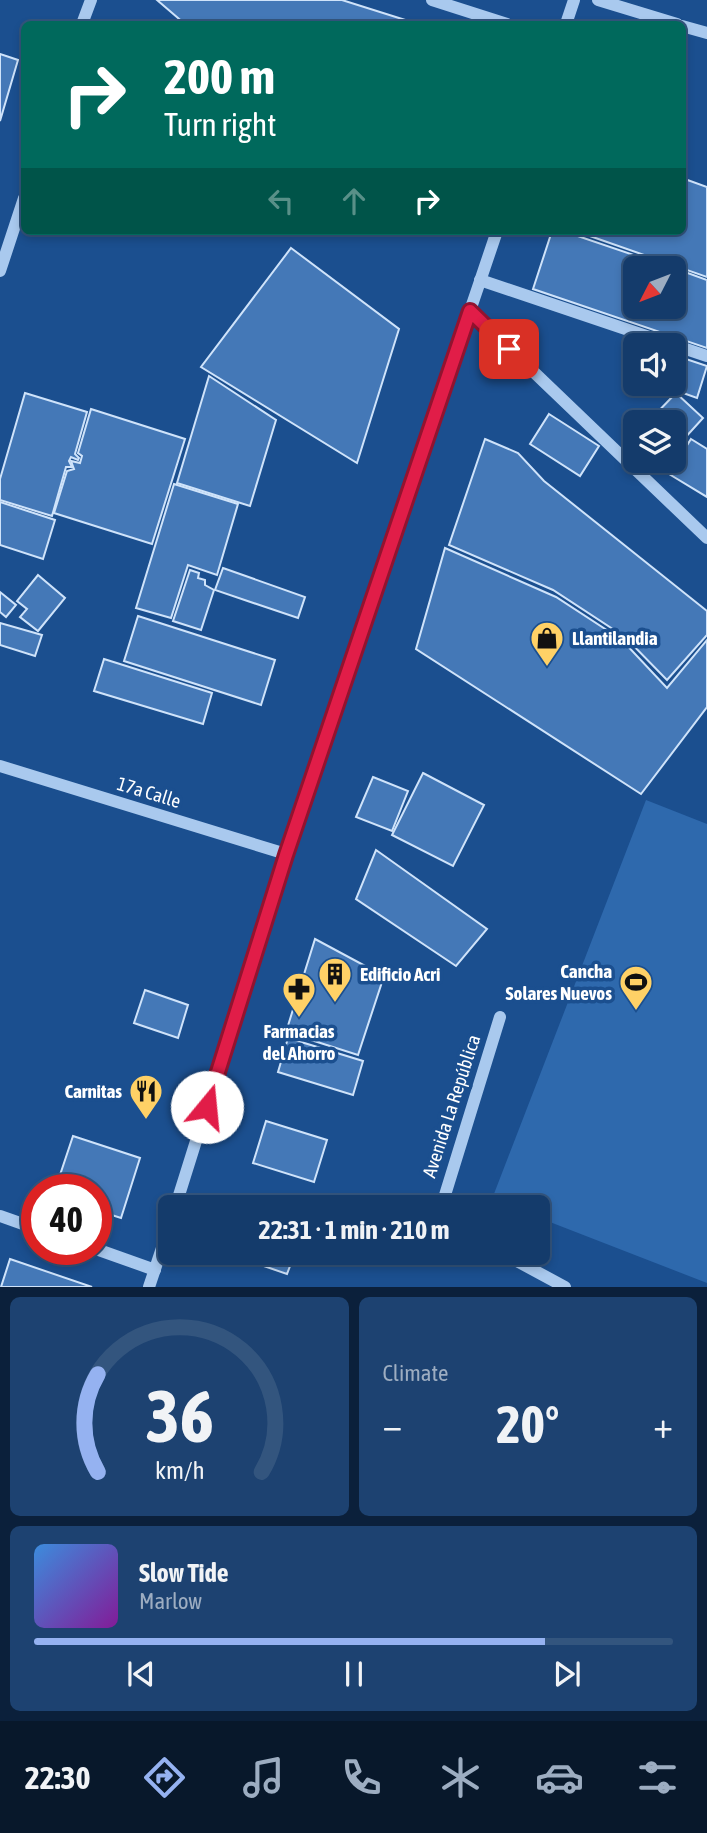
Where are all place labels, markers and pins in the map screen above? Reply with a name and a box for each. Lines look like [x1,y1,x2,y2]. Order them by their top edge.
pin [479,319,539,379]
shop icon: Llantilandia [528,619,566,668]
place label: Llantilandia [572,627,658,649]
building icon: Edificio Acri [316,955,354,1004]
place label: Cancha Solares Nuevos [506,960,612,1004]
place label: Edificio Acri [360,963,440,985]
sports icon: Cancha Solares Nuevos [617,963,655,1012]
pharmacy icon: Farmacias del Ahorro [280,970,318,1019]
place label: Farmacias del Ahorro [263,1020,335,1064]
restaurant icon: Carnitas [127,1072,165,1121]
place label: Carnitas [64,1080,122,1102]

